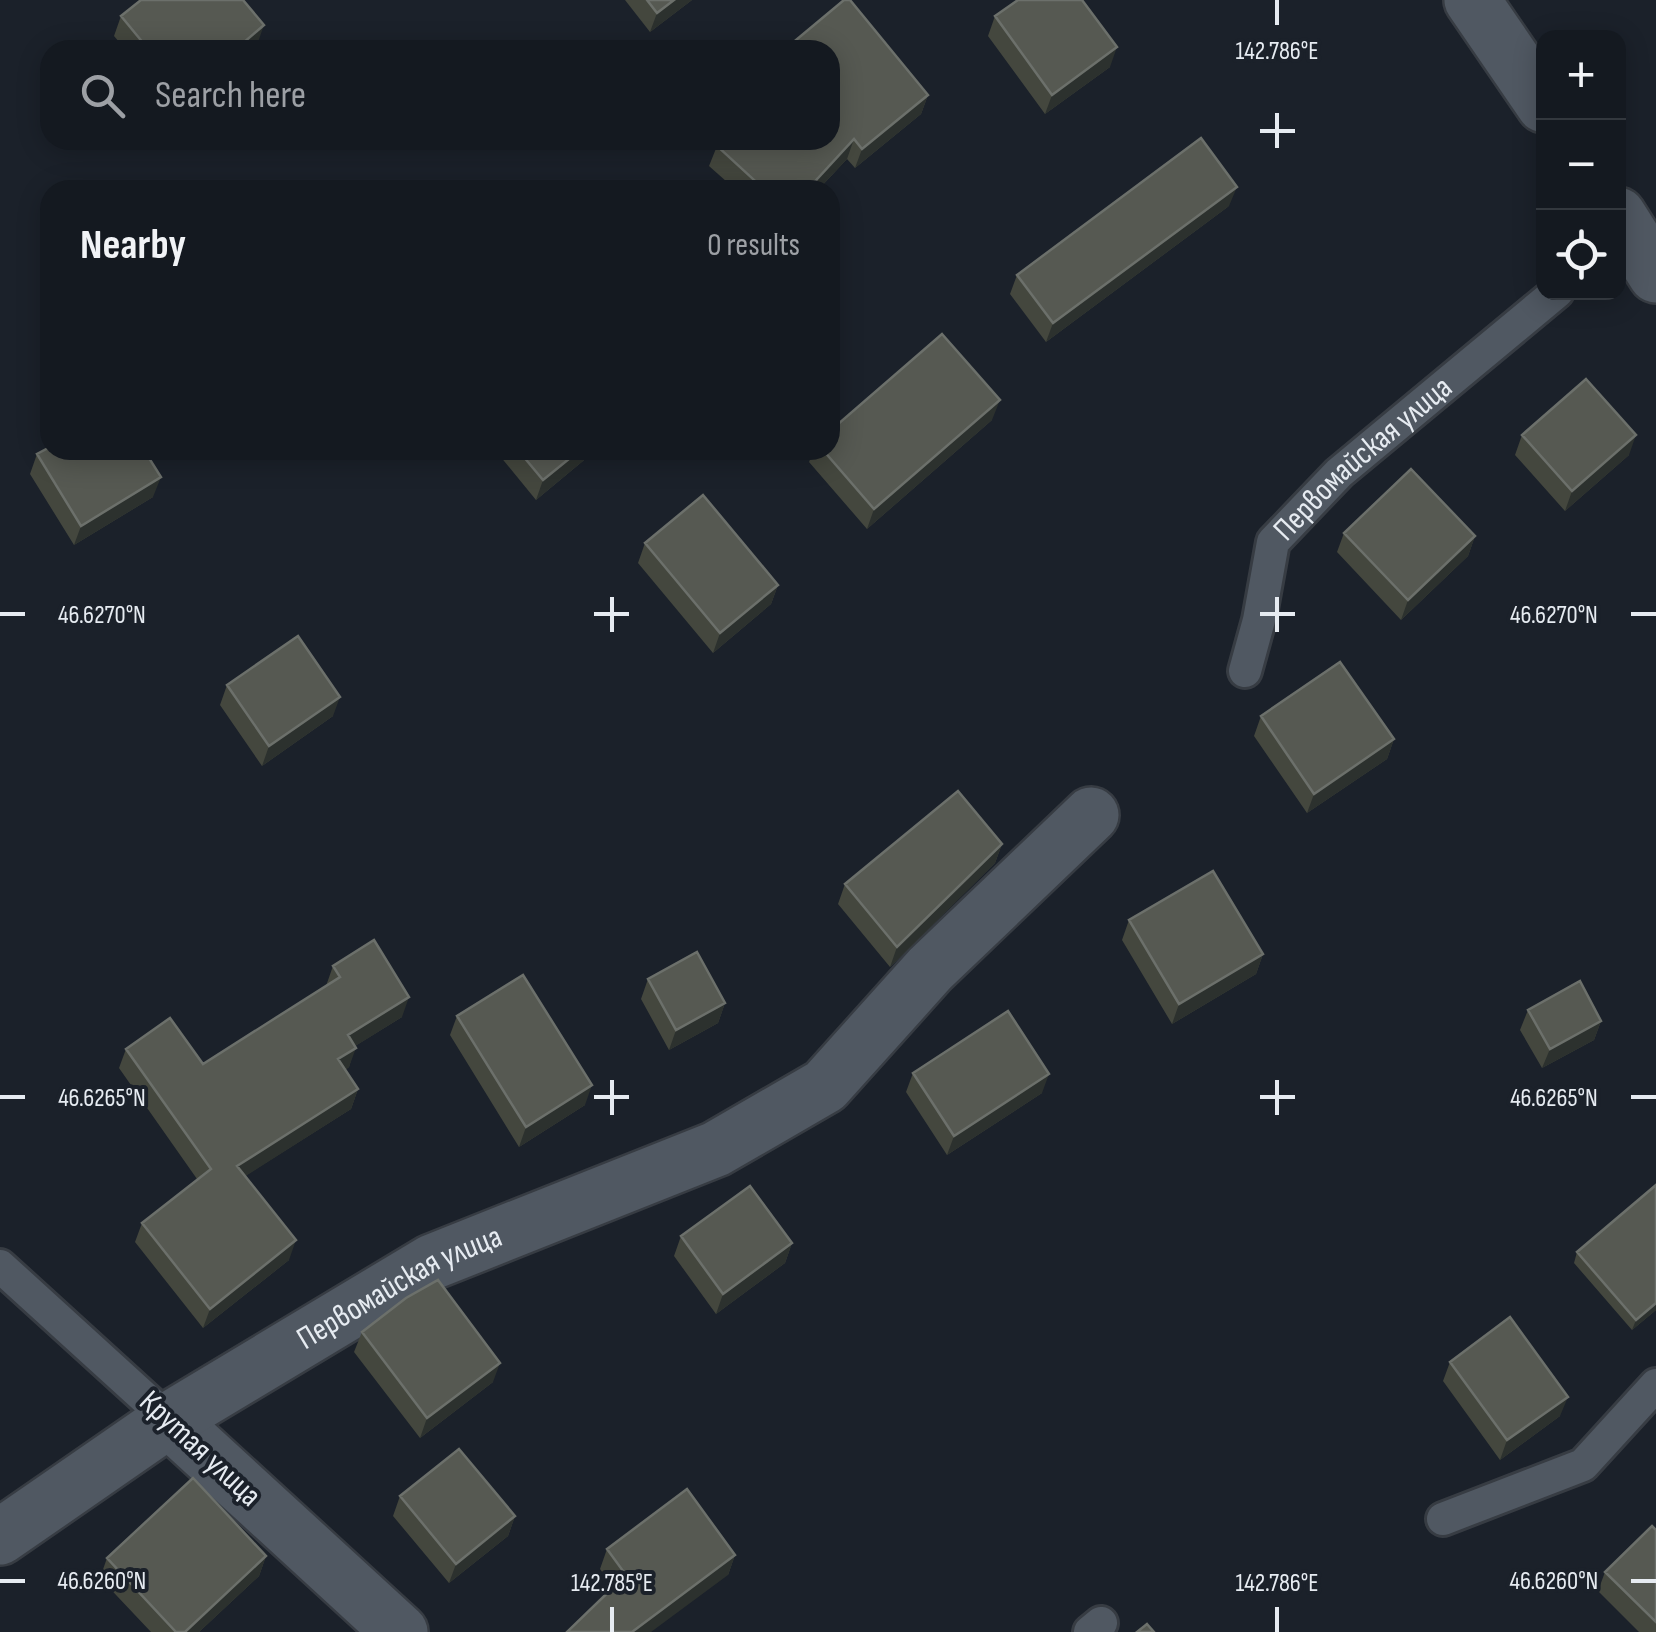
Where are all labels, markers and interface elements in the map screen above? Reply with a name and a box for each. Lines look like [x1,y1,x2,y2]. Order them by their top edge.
map controls [1536,30,1626,300]
button: + [1536,30,1626,120]
text: 142.786°E [1235,36,1319,67]
search box [40,40,840,150]
icon: search [75,68,130,123]
text: Search here [155,73,306,118]
button: − [1536,120,1626,210]
button: locate [1536,210,1626,300]
text: Nearby [80,220,186,271]
text: 0 results [707,226,800,265]
street label: Первомайская улица [1265,368,1460,549]
text: 46.6270°N [58,600,146,631]
text: 46.6270°N [1510,600,1598,631]
text: 46.6265°N [58,1083,146,1114]
text: 46.6265°N [1510,1083,1598,1114]
street label: Первомайская улица [290,1217,507,1358]
street label: Крутая улица [131,1383,269,1515]
text: 46.6260°N [58,1566,146,1597]
text: 46.6260°N [1510,1566,1598,1597]
text: 142.785°E [571,1568,653,1599]
text: 142.786°E [1235,1568,1319,1599]

